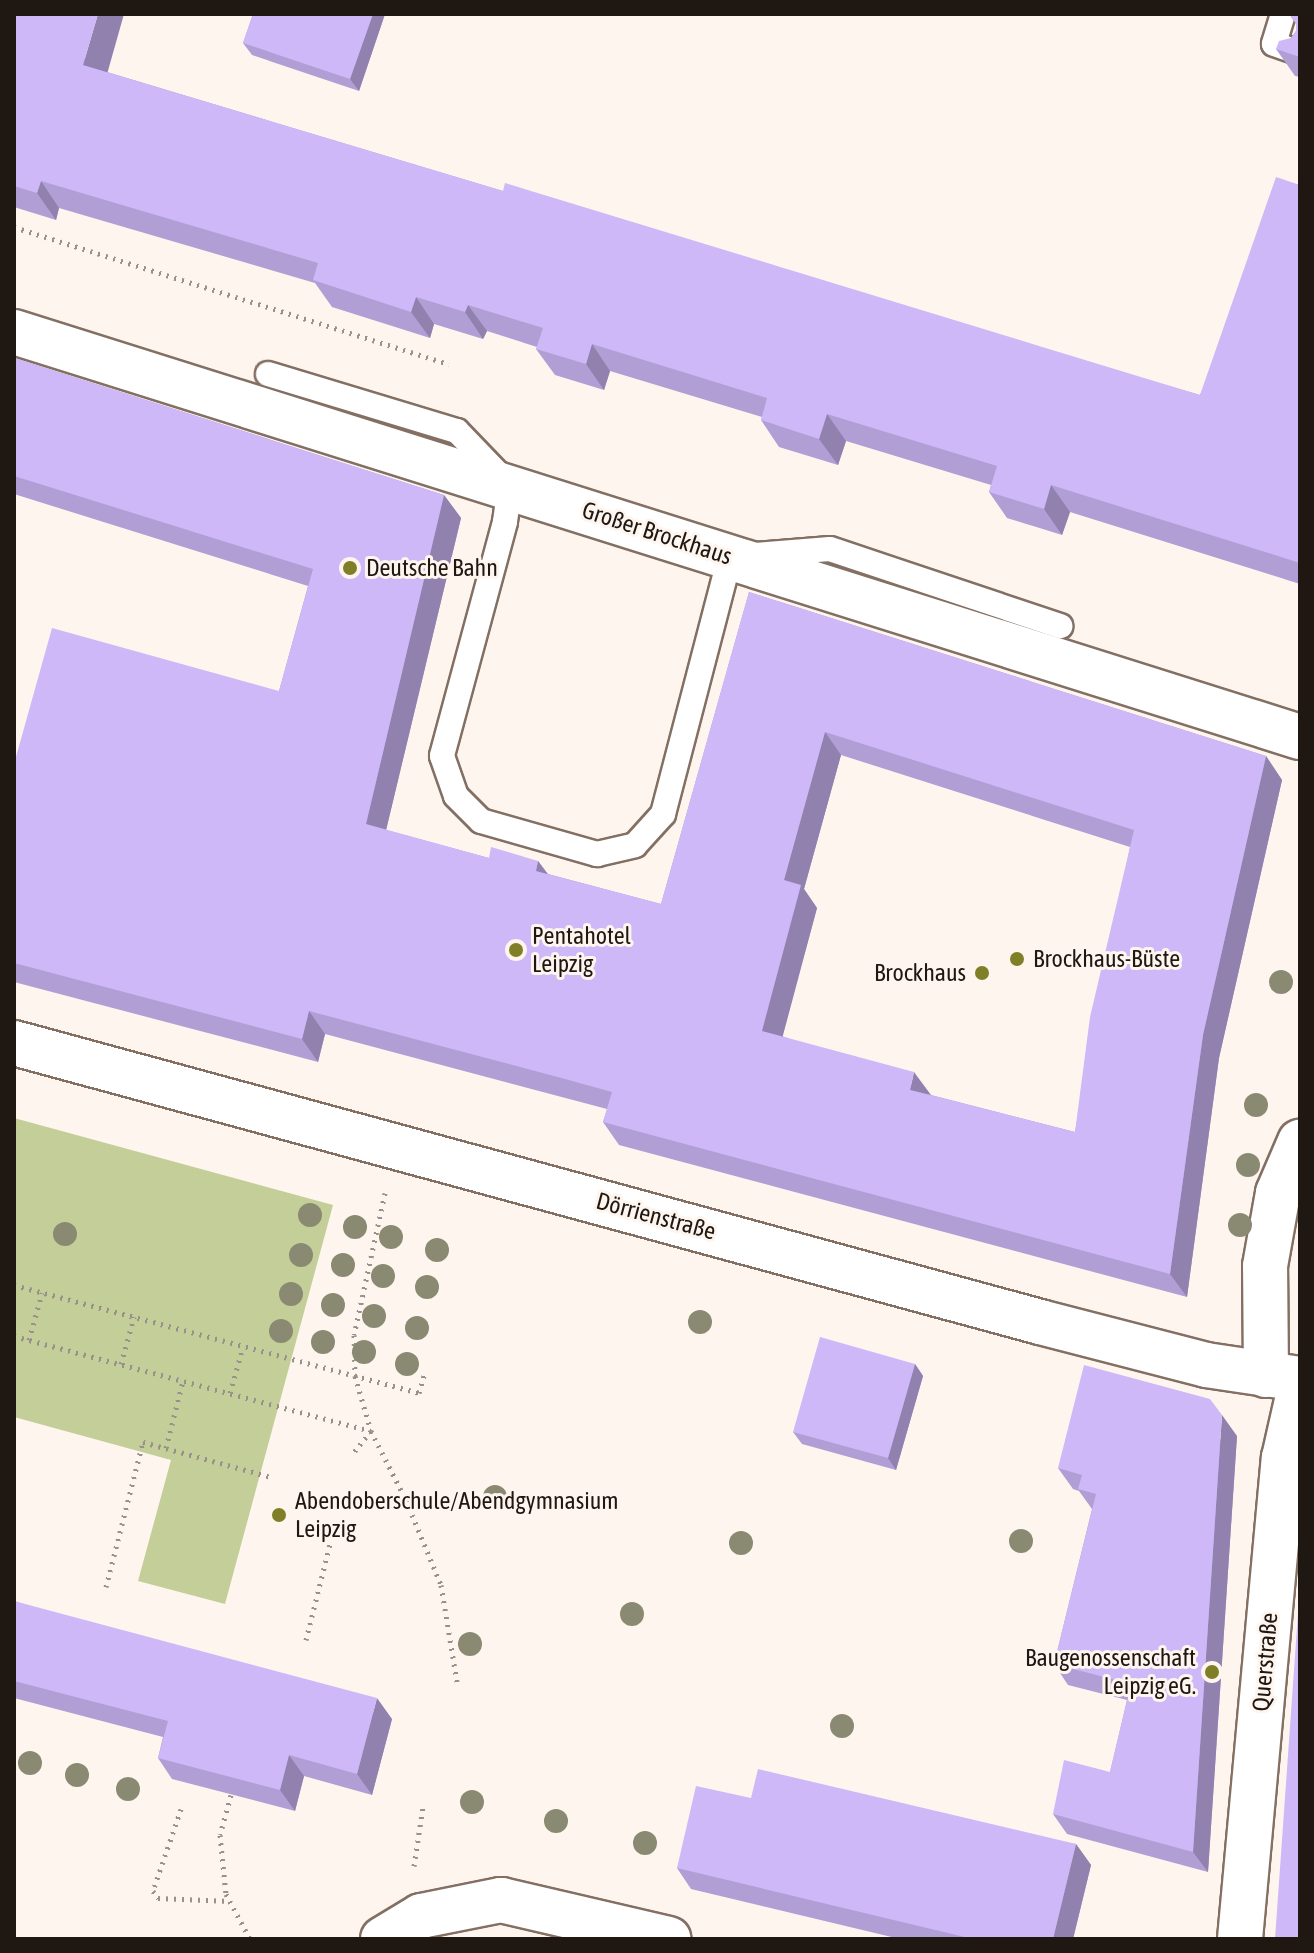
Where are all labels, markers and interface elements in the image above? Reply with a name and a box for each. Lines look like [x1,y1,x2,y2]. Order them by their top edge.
street label: Großer Brockhaus [579,495,735,571]
place label: Deutsche Bahn [366,554,498,582]
marker: Deutsche Bahn [341,559,359,577]
place label: Pentahotel Leipzig [532,922,631,978]
marker: Pentahotel Leipzig [507,941,525,959]
place label: Brockhaus-Büste [1033,945,1180,973]
marker: Brockhaus-Büste [1008,950,1026,968]
place label: Brockhaus [874,959,966,987]
marker: Brockhaus [973,964,991,982]
street label: Dörrienstraße [593,1186,719,1246]
place label: Abendoberschule/Abendgymnasium Leipzig [295,1487,619,1543]
marker: Abendoberschule/Abendgymnasium Leipzig [270,1506,288,1524]
street label: Querstraße [1246,1611,1284,1713]
place label: Baugenossenschaft Leipzig eG. [1025,1644,1196,1700]
marker: Baugenossenschaft Leipzig eG. [1203,1663,1221,1681]

